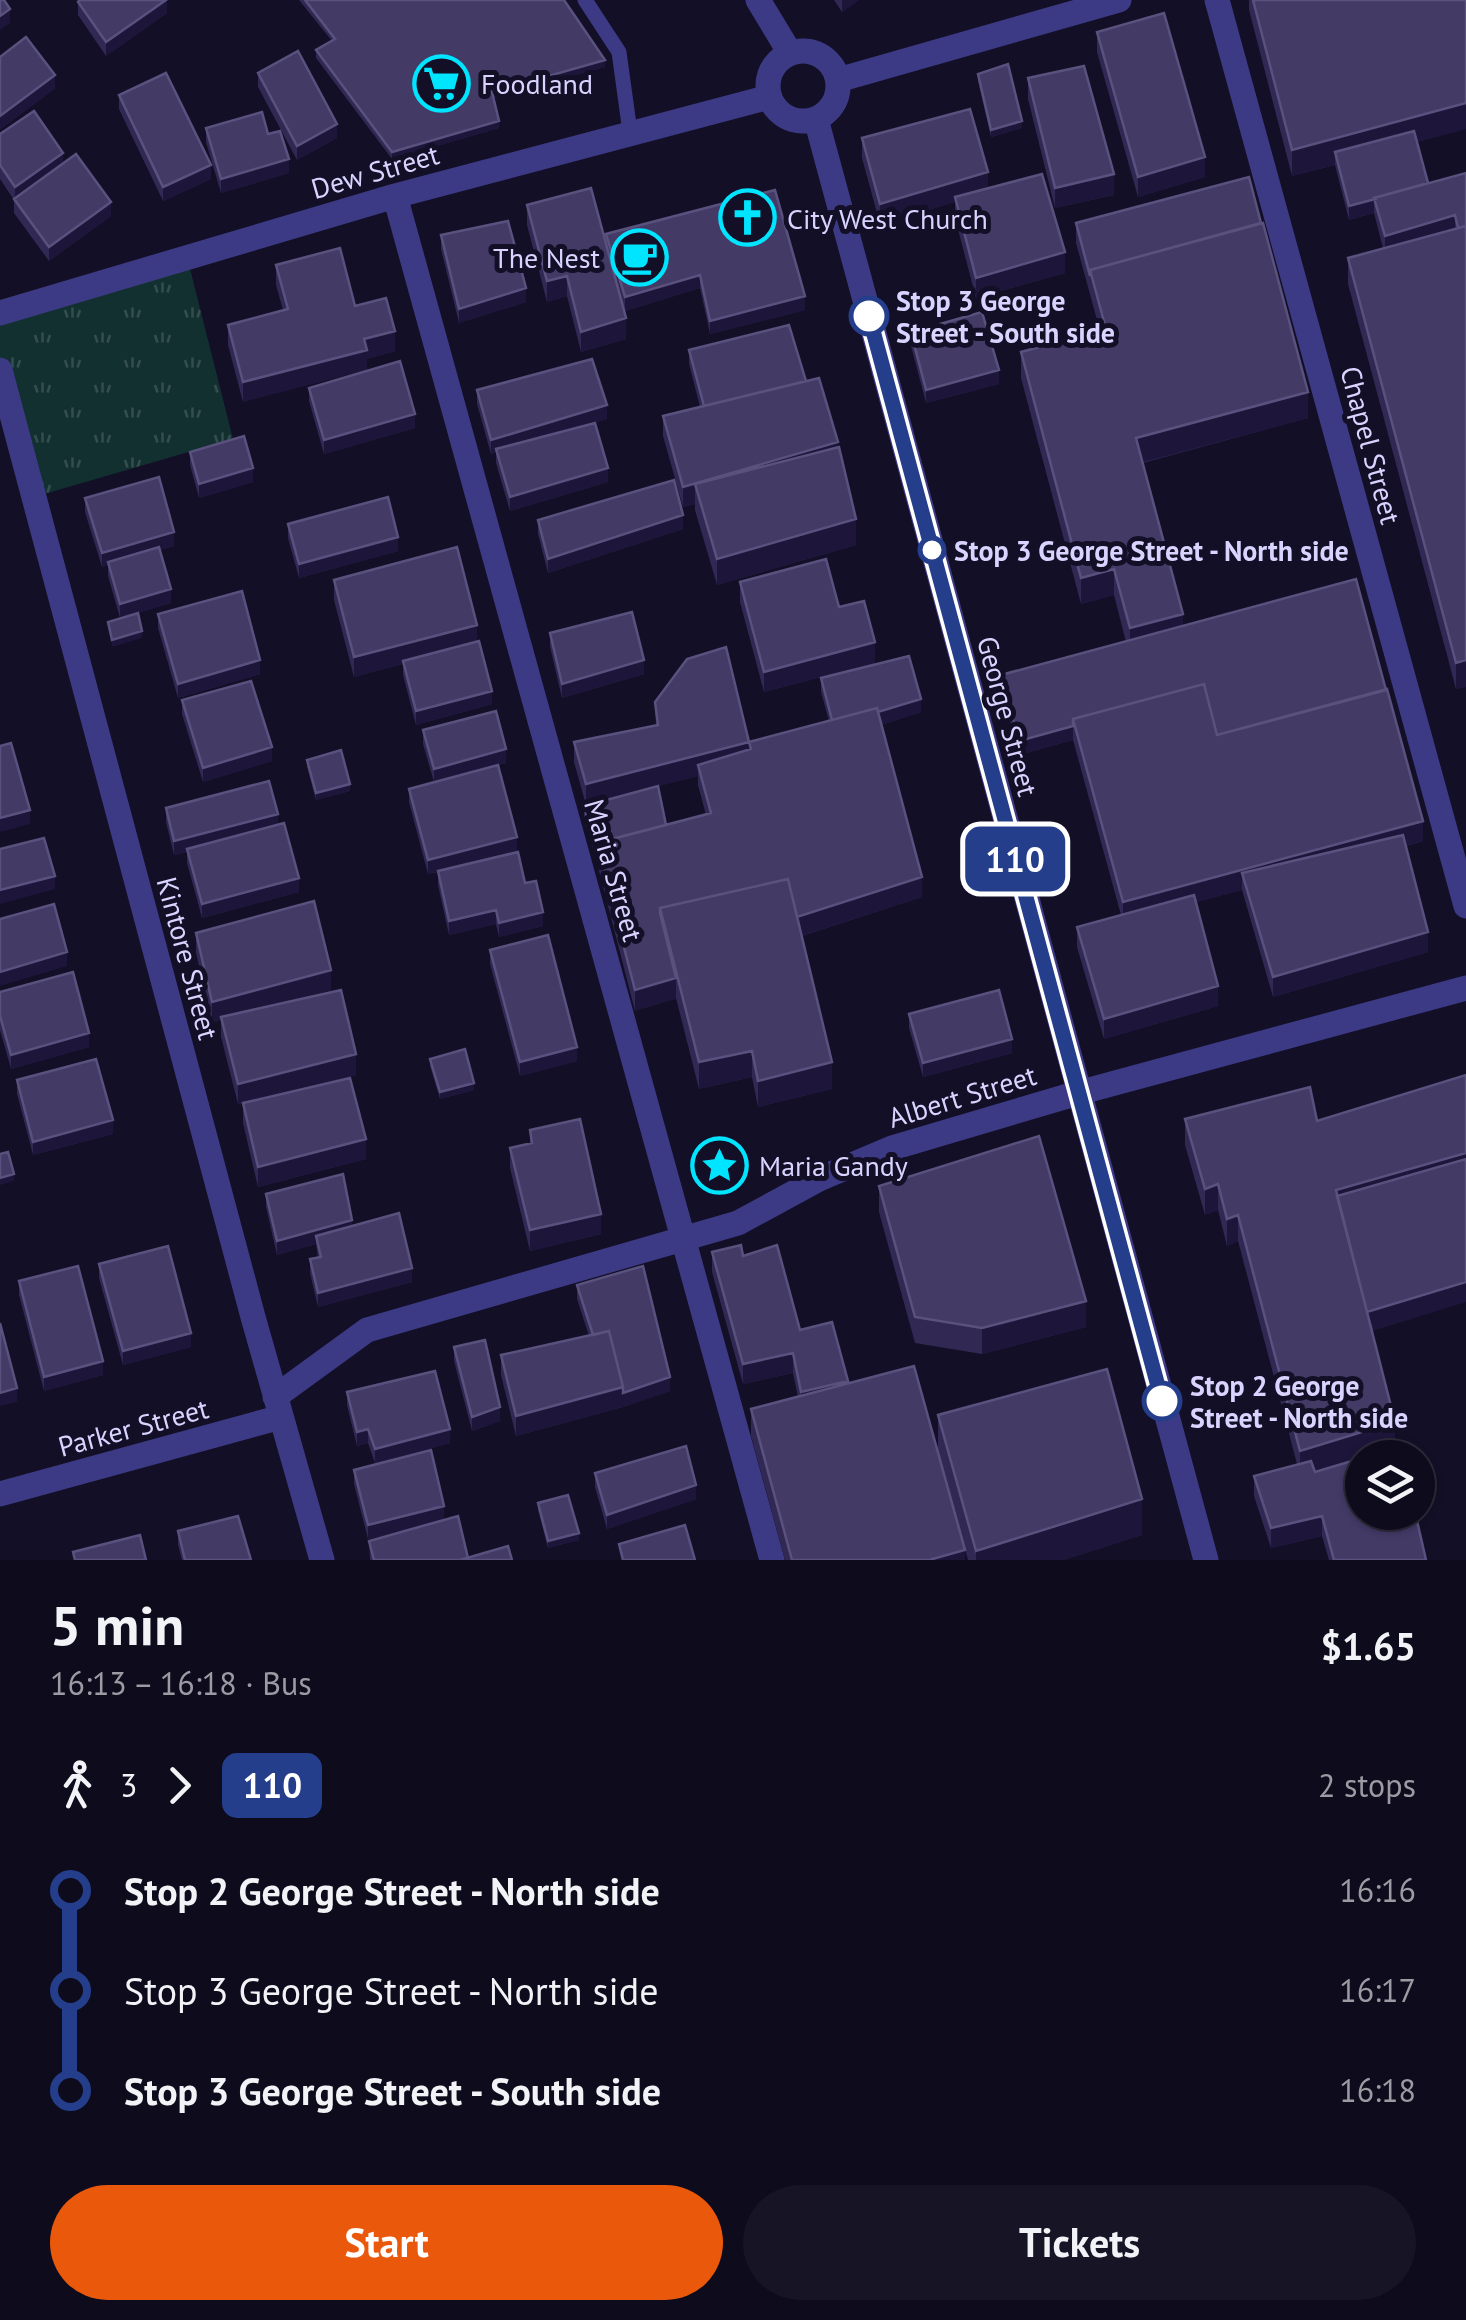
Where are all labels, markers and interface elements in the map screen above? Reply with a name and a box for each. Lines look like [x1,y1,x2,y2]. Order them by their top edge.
supermarket icon: Foodland [412,53,472,113]
place label: Foodland [481,65,593,102]
street label: Dew Street [307,135,444,207]
church icon: City West Church [718,188,778,248]
place label: City West Church [787,200,988,237]
cafe icon: The Nest [609,227,669,287]
place label: The Nest [493,239,601,276]
place label: Stop 3 George Street - South side [896,282,1115,351]
marker: Stop 3 George Street - South side [850,297,888,335]
street label: Chapel Street [1332,362,1410,528]
place label: Stop 3 George Street - North side [954,532,1349,569]
marker: Stop 3 George Street - North side [919,537,945,563]
street label: George Street [969,632,1047,800]
street label: Maria Street [576,795,652,946]
line badge: 110 [958,826,1072,892]
text: 110 [985,836,1045,882]
street label: Kintore Street [149,873,228,1044]
street label: Albert Street [884,1056,1041,1136]
place icon: Maria Gandy [690,1135,750,1195]
place label: Maria Gandy [759,1147,908,1184]
place label: Stop 2 George Street - North side [1190,1367,1408,1436]
marker: Stop 2 George Street - North side [1143,1382,1181,1420]
street label: Parker Street [54,1389,213,1465]
map controls [1345,1440,1435,1530]
button: layers [1345,1440,1435,1530]
text: 5 min [50,1589,184,1660]
text: $1.65 [1320,1621,1416,1670]
text: 16:13 – 16:18 · Bus [50,1662,312,1704]
icon: walk [50,1758,105,1813]
icon: forward [152,1758,207,1813]
text: 110 [242,1762,302,1808]
text: 3 [120,1764,137,1806]
text: 2 stops [1318,1764,1416,1806]
text: Stop 2 George Street - North side [124,1866,660,1915]
text: 16:16 [1339,1869,1416,1911]
text: Stop 3 George Street - North side [124,1966,659,2015]
text: 16:17 [1339,1969,1416,2011]
text: Stop 3 George Street - South side [124,2066,661,2115]
text: 16:18 [1339,2069,1416,2111]
button: Start [50,2185,723,2300]
button: Tickets [743,2185,1416,2300]

